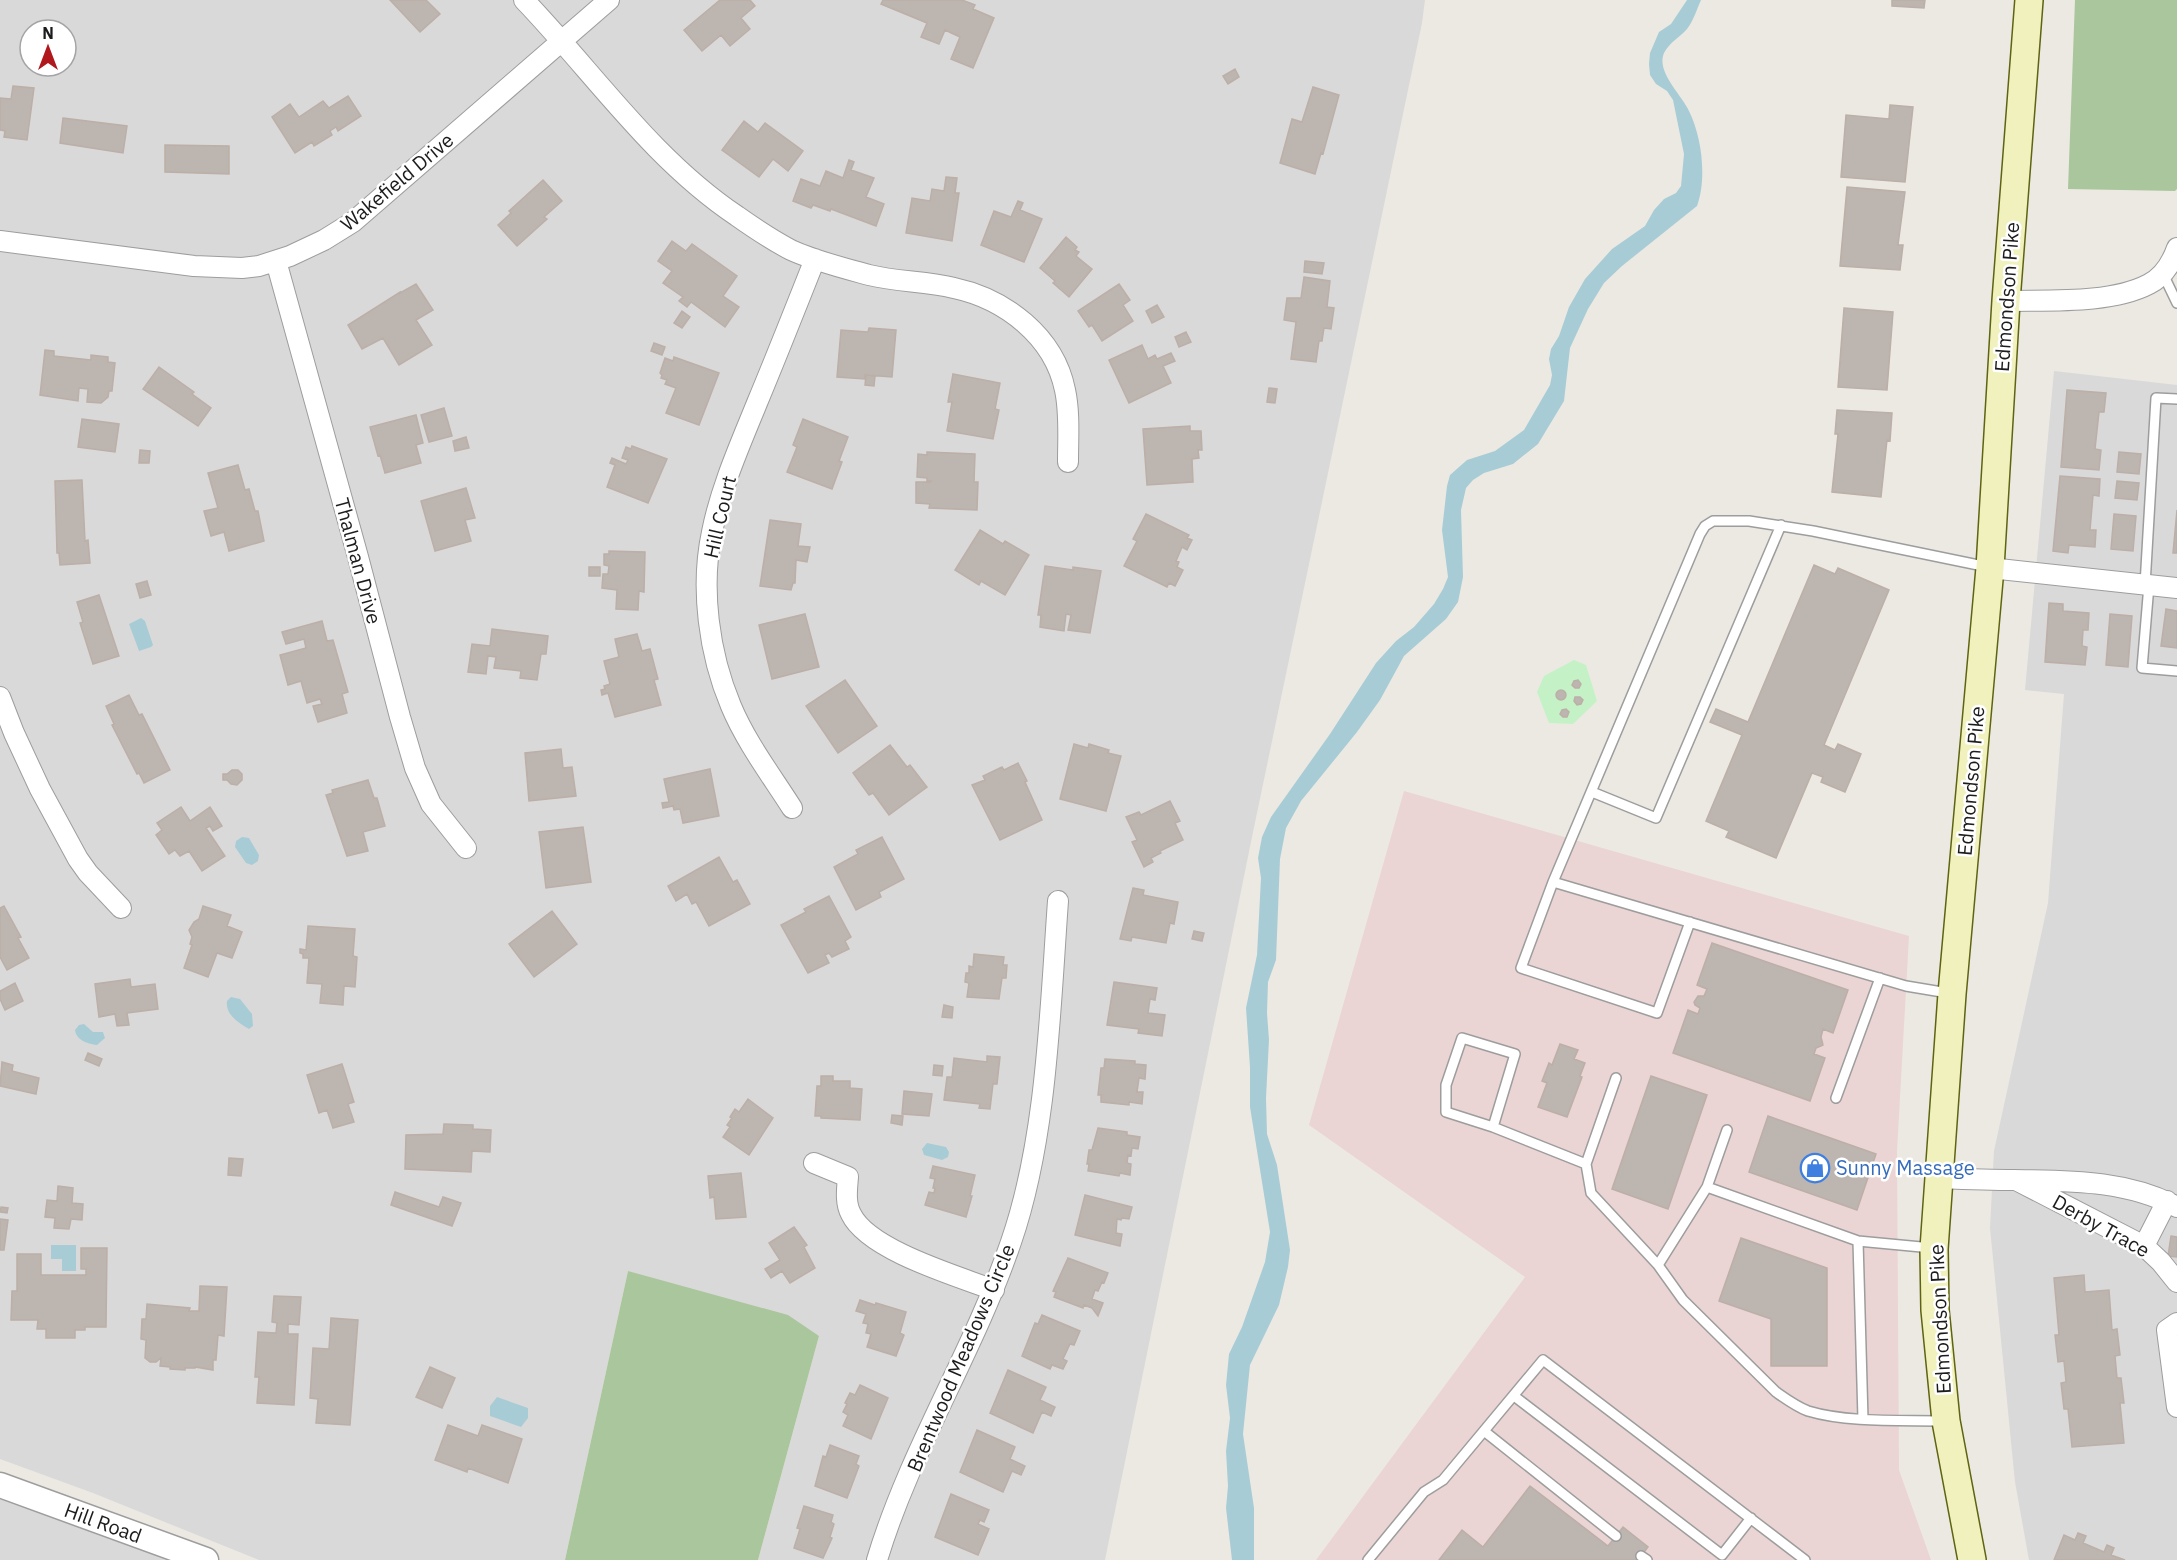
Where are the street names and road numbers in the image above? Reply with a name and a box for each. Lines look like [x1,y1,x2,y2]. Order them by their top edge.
street label: Wakefield Drive [334,126,459,237]
street label: Edmondson Pike [1988,221,2025,373]
street label: Hill Court [697,473,742,561]
street label: Thalman Drive [329,495,388,627]
street label: Edmondson Pike [1951,705,1990,857]
street label: Derby Trace [2048,1188,2155,1263]
street label: Brentwood Meadows Circle [900,1240,1021,1476]
street label: Edmondson Pike [1922,1243,1957,1395]
street label: Hill Road [61,1496,146,1549]

